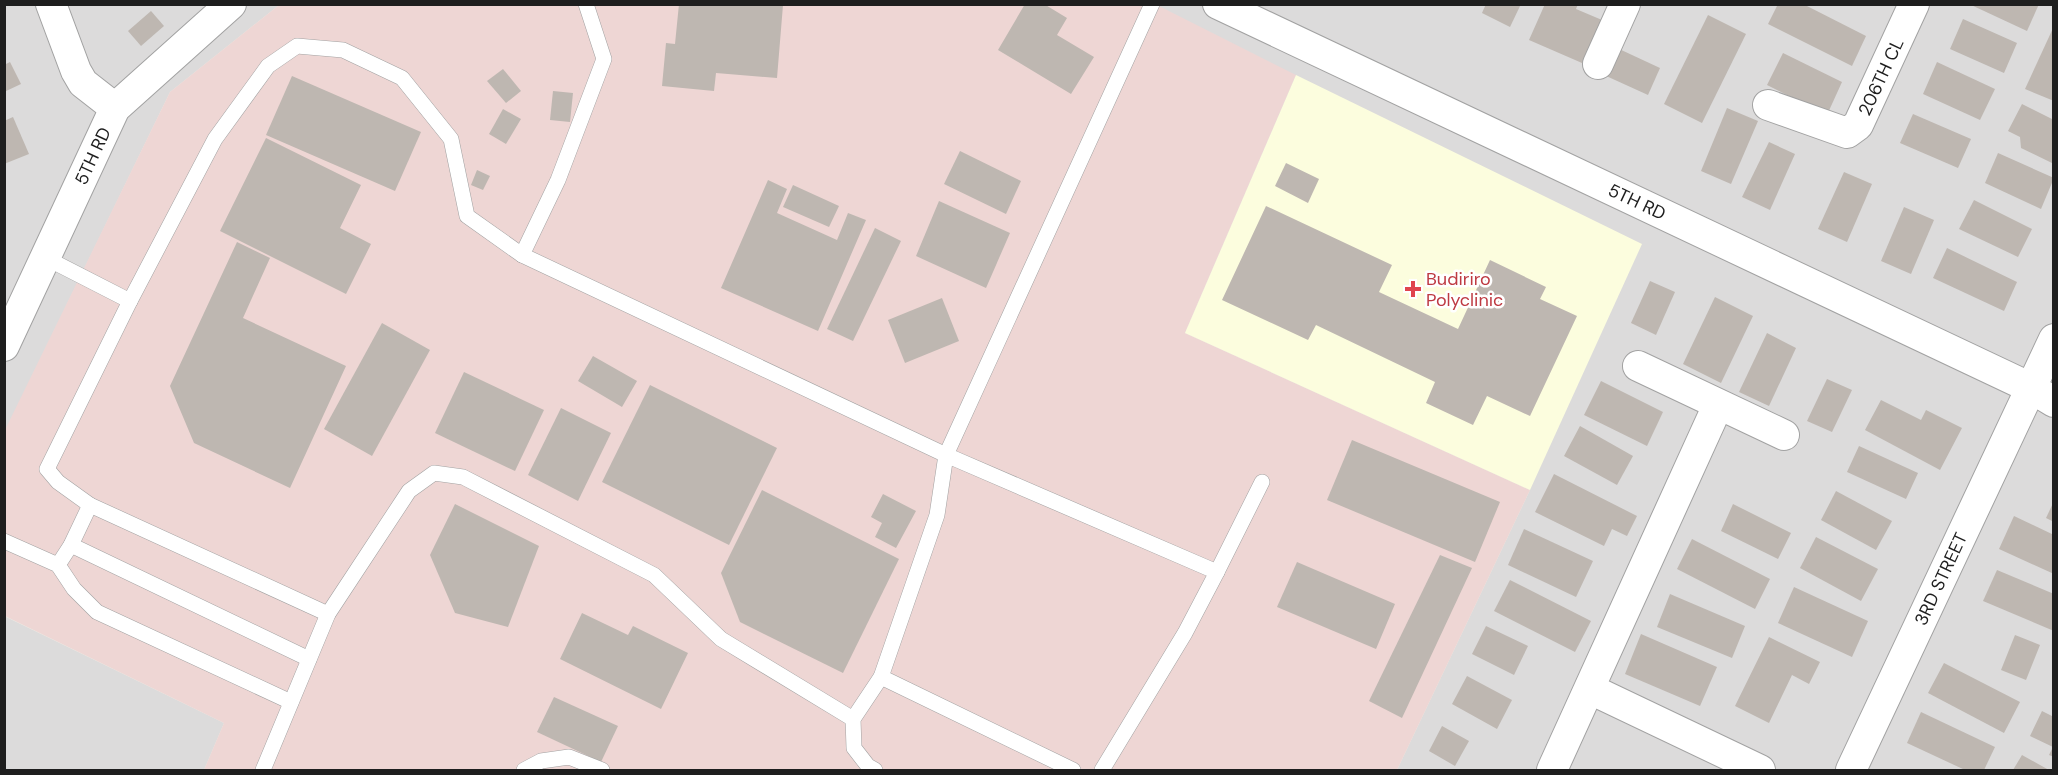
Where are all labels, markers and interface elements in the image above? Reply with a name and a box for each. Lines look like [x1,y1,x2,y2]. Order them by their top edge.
street label: 206TH CL [1853,34,1909,120]
street label: 5TH RD [69,123,117,189]
street label: 5TH RD [1604,178,1670,226]
place label: Budiriro Polyclinic [1426,267,1503,312]
marker: Budiriro Polyclinic [1404,280,1422,298]
street label: 3RD STREET [1909,529,1973,629]

